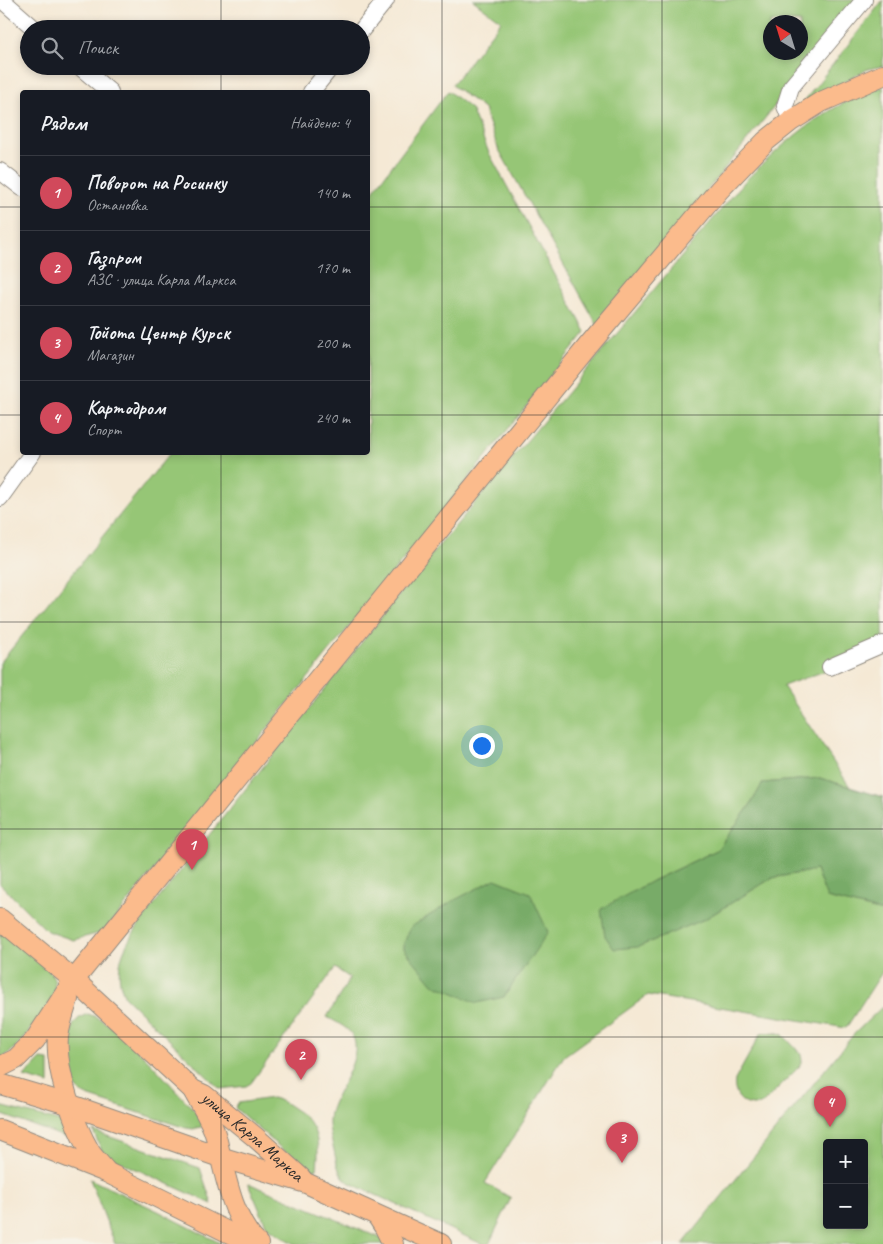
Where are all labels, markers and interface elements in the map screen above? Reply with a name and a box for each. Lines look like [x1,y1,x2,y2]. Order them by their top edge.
north arrow [763,15,808,60]
search box [20,20,370,75]
icon: search [38,34,66,62]
text: Поиск [78,36,118,60]
text: Рядом [40,110,87,136]
text: Найдено: 4 [290,113,350,133]
text: Поворот на Росинку [87,171,226,195]
text: 1 [52,183,60,203]
text: 140 m [316,183,350,203]
text: Остановка [87,195,147,215]
text: Газпром [87,246,141,270]
text: 2 [52,258,60,278]
text: 170 m [316,258,350,278]
text: АЗС · улица Карла Маркса [87,270,235,290]
text: Тойота Центр Курск [87,321,230,345]
text: 3 [52,333,60,353]
text: 200 m [316,333,350,353]
text: Магазин [87,345,134,365]
text: Картодром [87,396,165,420]
text: 4 [52,408,60,428]
text: 240 m [316,408,350,428]
text: Спорт [87,420,122,440]
your location [469,733,495,759]
pin: 1 [176,829,208,870]
pin: 2 [285,1039,317,1080]
street label: улица Карла Маркса [196,1086,309,1187]
pin: 4 [814,1086,846,1127]
pin: 3 [606,1122,638,1163]
map controls [823,1139,868,1229]
button: + [823,1139,868,1184]
button: − [823,1184,868,1229]

